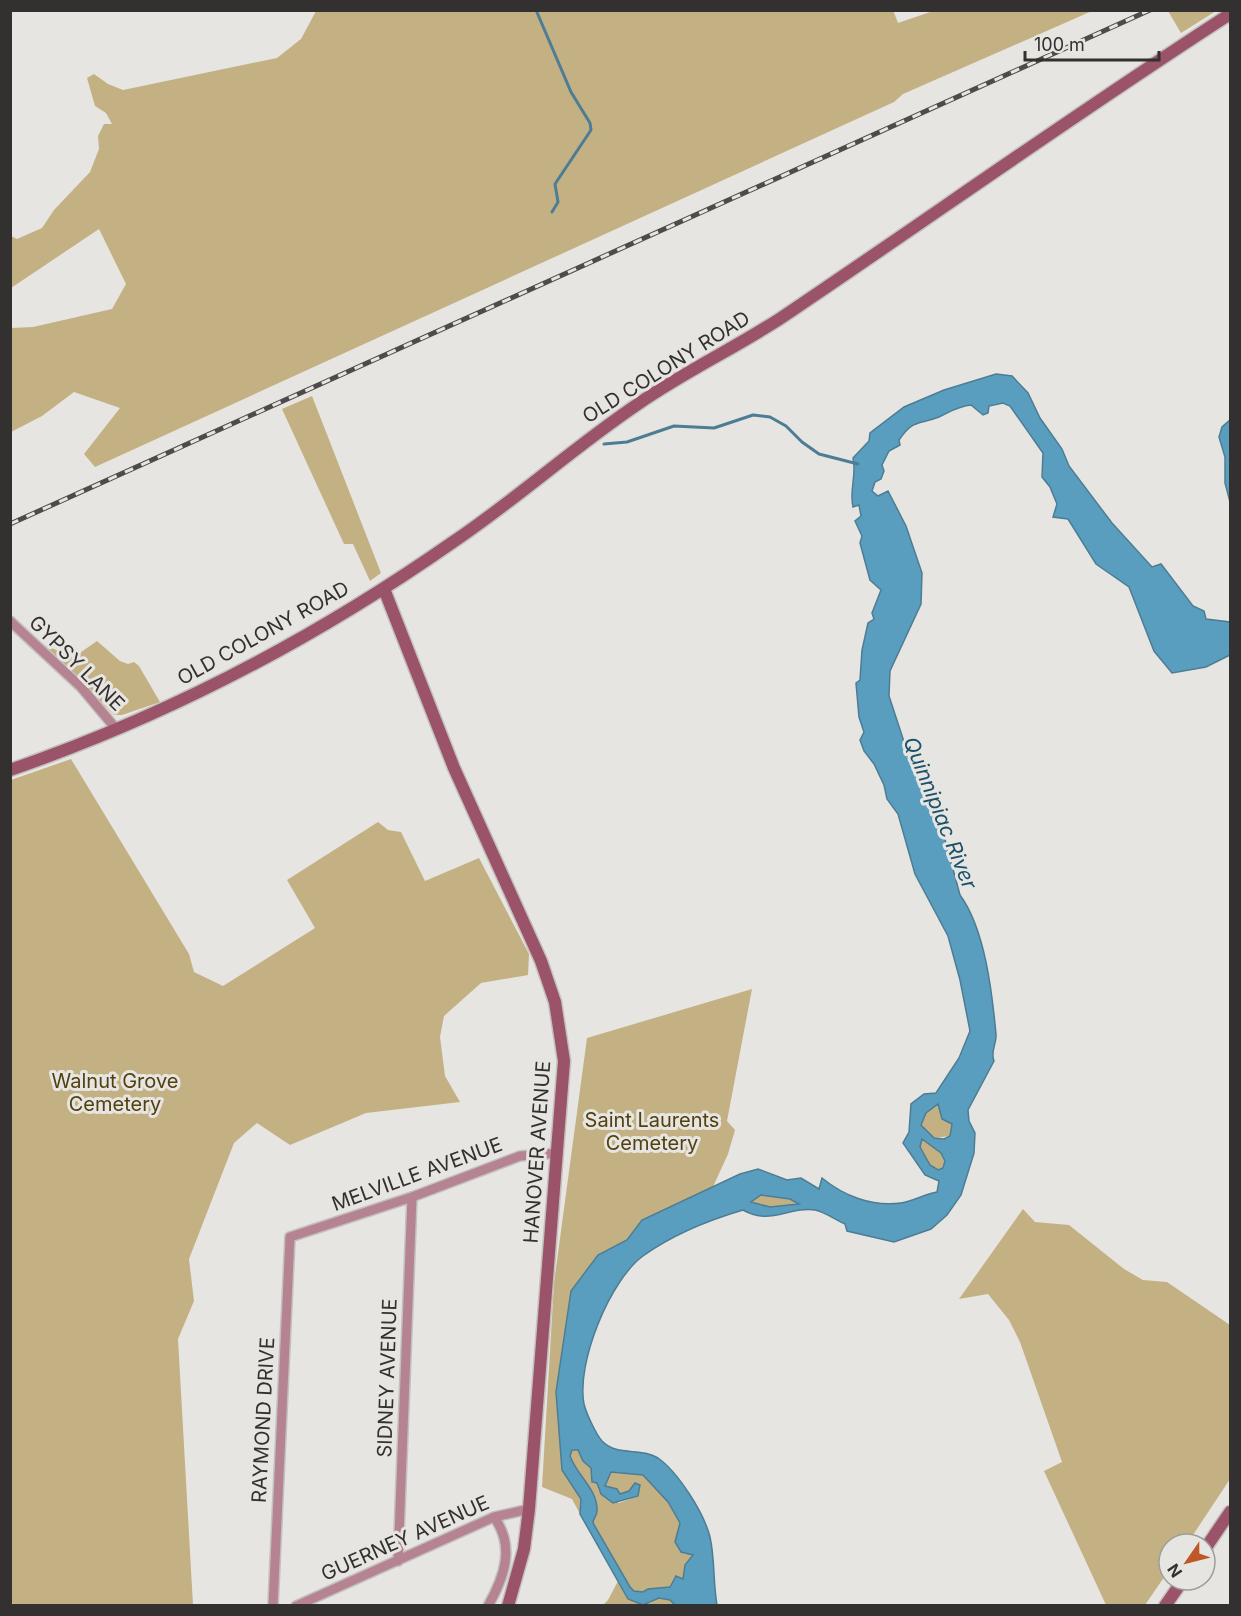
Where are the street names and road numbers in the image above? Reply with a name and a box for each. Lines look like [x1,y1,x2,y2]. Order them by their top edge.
street label: OLD COLONY ROAD [578,306,754,428]
street label: OLD COLONY ROAD [173,576,353,690]
street label: GYPSY LANE [24,610,130,716]
street label: HANOVER AVENUE [519,1060,555,1244]
street label: MELVILLE AVENUE [328,1132,506,1216]
street label: SIDNEY AVENUE [372,1298,402,1458]
street label: RAYMOND DRIVE [247,1337,279,1503]
street label: GUERNEY AVENUE [317,1490,493,1586]

